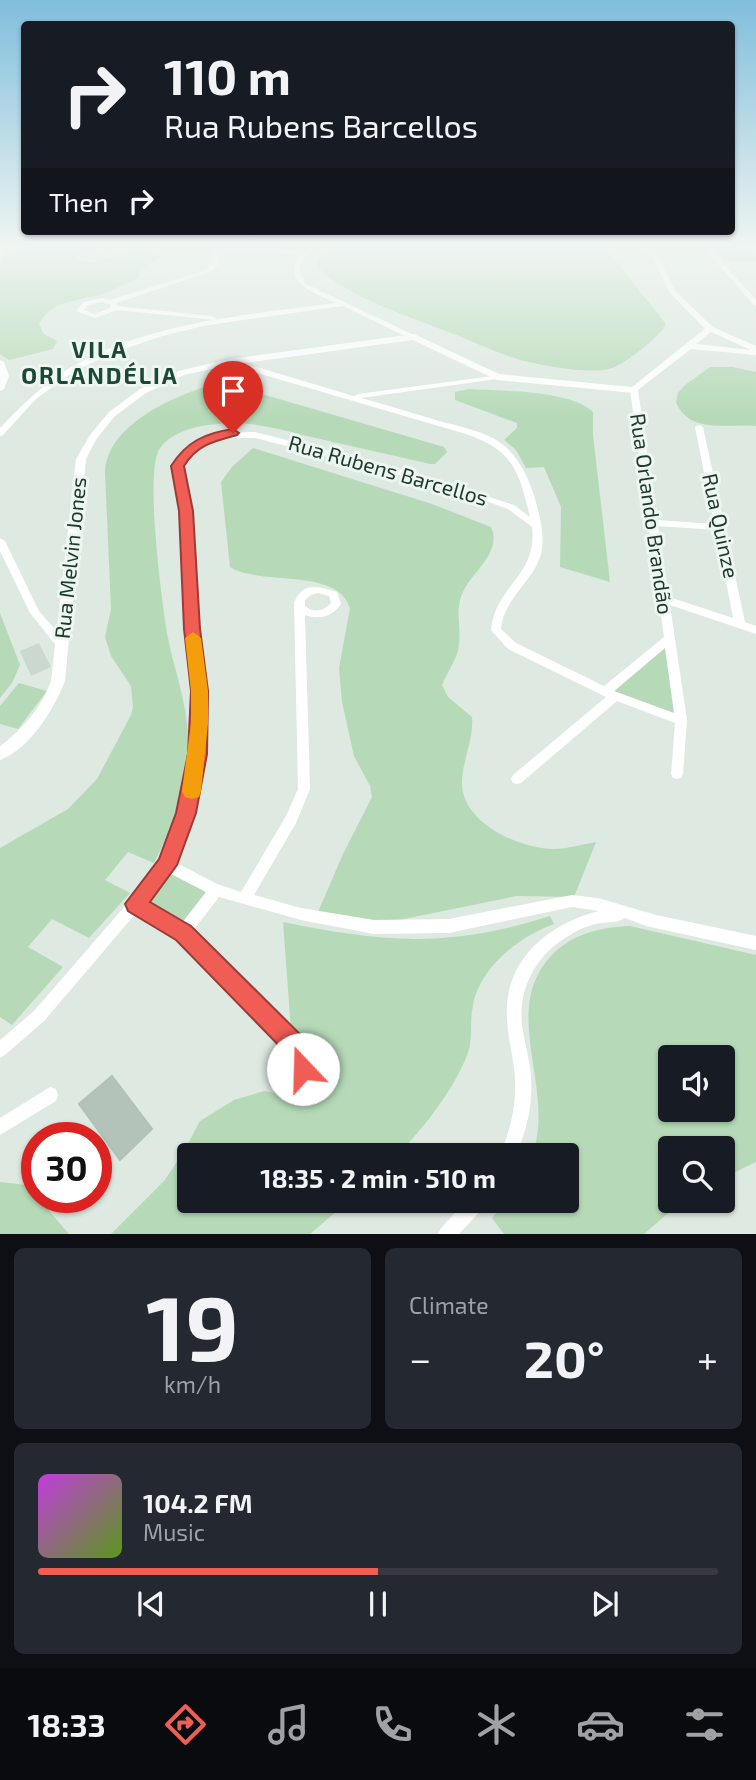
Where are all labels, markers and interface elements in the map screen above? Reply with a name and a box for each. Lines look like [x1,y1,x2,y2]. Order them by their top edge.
text: 110 m [164,46,291,105]
icon: right [49,49,140,140]
text: Rua Rubens Barcellos [164,106,478,144]
icon: right [122,182,160,220]
text: Then [49,186,108,217]
district label: VILA ORLANDÉLIA [21,335,179,389]
pin [203,361,263,433]
icon: arrive [214,372,252,410]
street label: Rua Orlando Brandão [626,412,679,616]
street label: Rua Rubens Barcellos [286,429,491,510]
street label: Rua Quinze [697,471,745,581]
street label: Rua Melvin Jones [49,476,90,640]
position arrow [266,1032,340,1106]
map controls [658,1045,735,1213]
button: sound [658,1045,735,1122]
speed limit sign: 30 [21,1122,112,1213]
button: search [658,1136,735,1213]
text: 18:35 · 2 min · 510 m [260,1162,496,1193]
text: 19 [146,1270,239,1379]
text: Climate [409,1291,489,1319]
text: 20° [524,1326,605,1388]
text: − [409,1335,431,1381]
text: + [697,1335,718,1381]
text: km/h [164,1370,221,1398]
text: 104.2 FM [143,1487,253,1518]
text: Music [143,1518,205,1546]
icon: previous [132,1585,170,1623]
icon: pause [359,1585,397,1623]
icon: next [586,1585,624,1623]
icon: directions [161,1700,210,1749]
icon: music [264,1700,313,1749]
icon: phone [368,1700,417,1749]
icon: climate [472,1700,521,1749]
icon: car [576,1700,625,1749]
icon: filters [680,1700,729,1749]
text: 18:33 [27,1705,106,1743]

